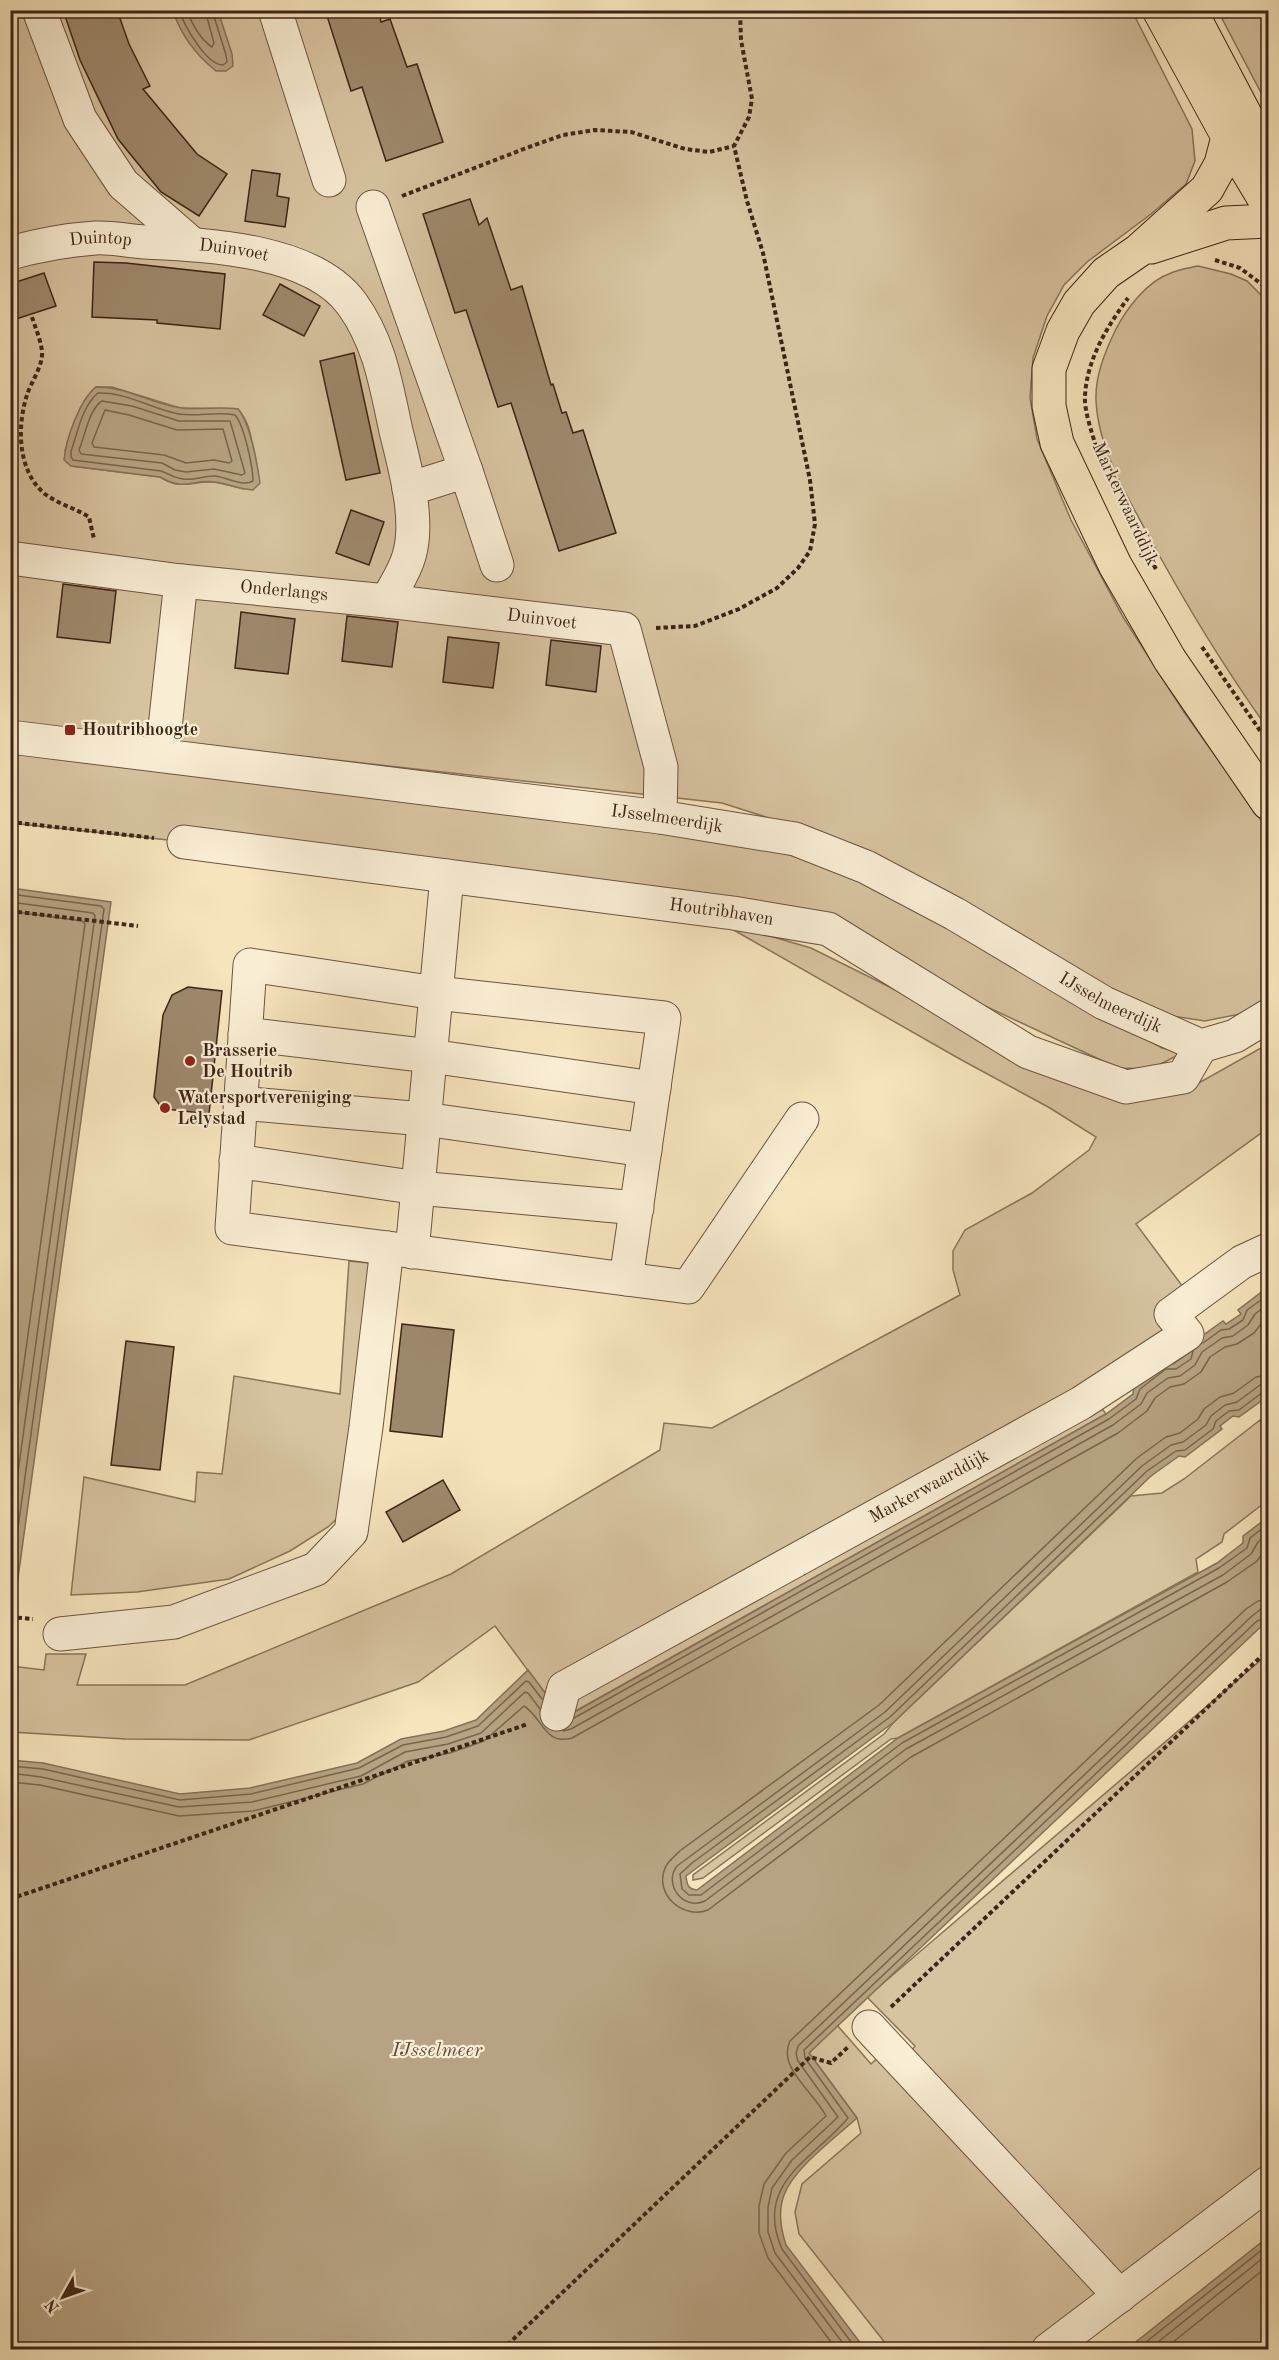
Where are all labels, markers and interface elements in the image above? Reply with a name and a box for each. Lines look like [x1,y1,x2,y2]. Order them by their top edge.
street label: Duintop [68,229,133,250]
street label: Duinvoet [198,236,271,265]
street label: Markerwaarddijk [1089,440,1161,568]
street label: Onderlangs [239,578,329,604]
street label: Duinvoet [506,606,578,632]
place label: Houtribhoogte [82,721,198,739]
marker: Houtribhoogte [63,723,77,737]
street label: IJsselmeerdijk [610,802,724,836]
street label: Houtribhaven [668,896,775,929]
street label: IJsselmeerdijk [1056,969,1165,1037]
place label: Brasserie De Houtrib [202,1042,293,1081]
marker: Brasserie De Houtrib [183,1054,197,1068]
place label: Watersportvereniging Lelystad [177,1089,352,1128]
marker: Watersportvereniging Lelystad [158,1101,172,1115]
street label: Markerwaarddijk [866,1446,992,1527]
water label: IJsselmeer [391,2041,483,2061]
north arrow [33,2267,93,2327]
text: N [42,2295,63,2315]

